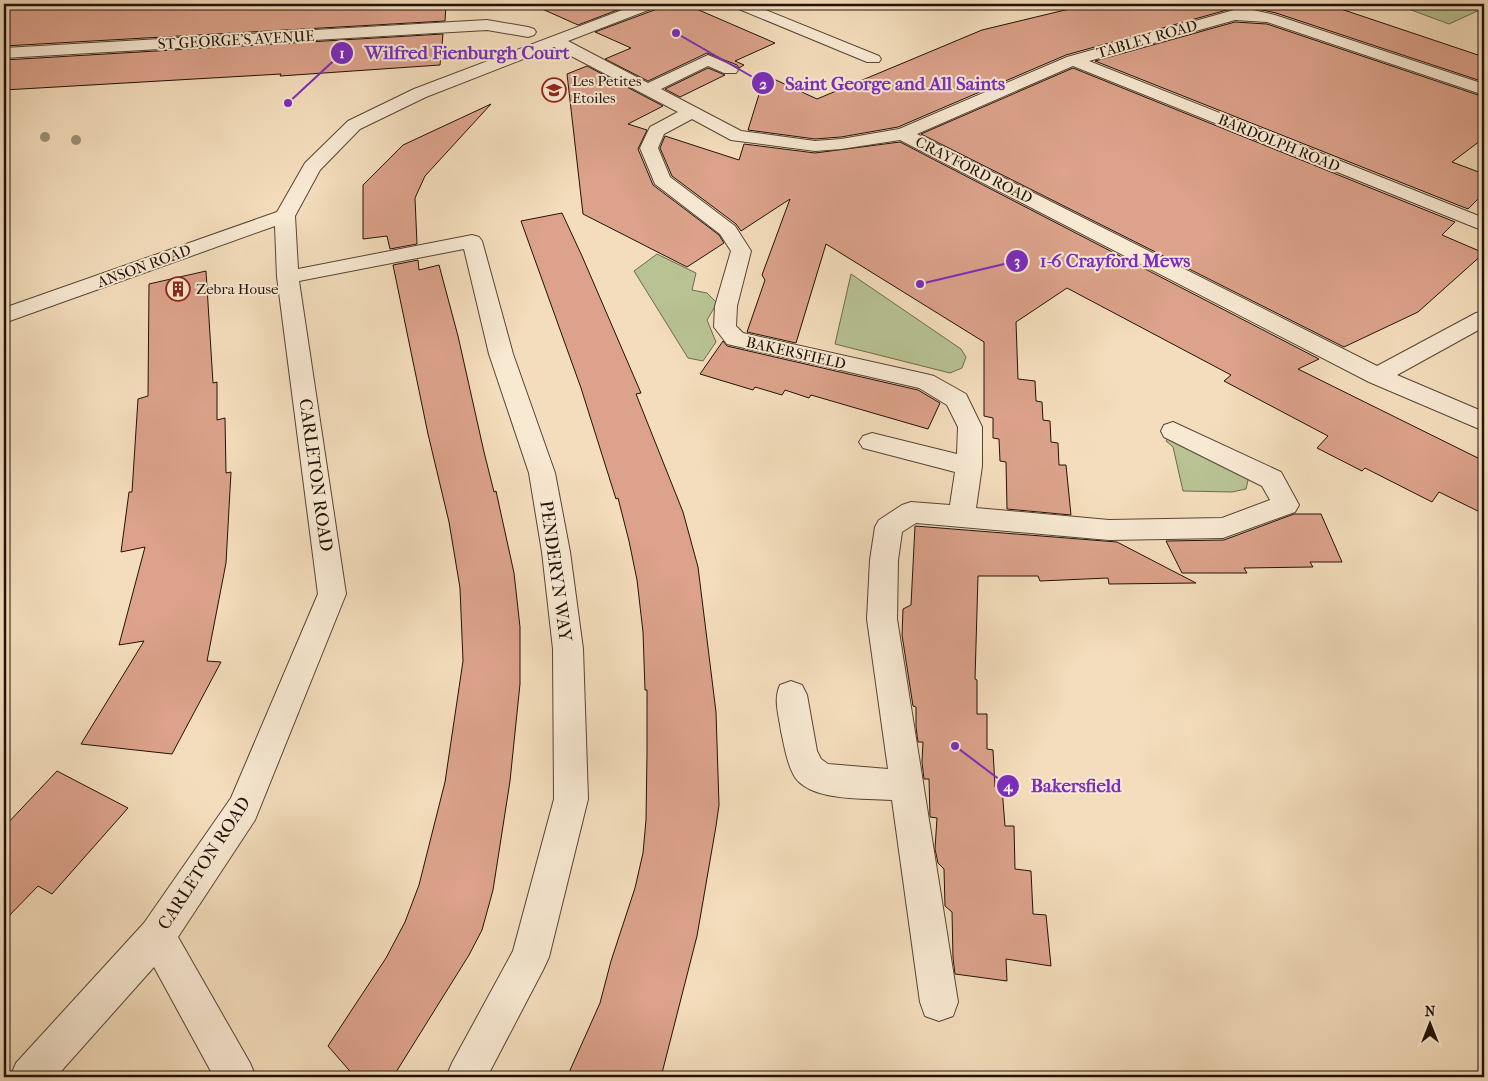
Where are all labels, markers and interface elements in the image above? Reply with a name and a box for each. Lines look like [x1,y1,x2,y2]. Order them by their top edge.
street label: TABLEY ROAD [1095,16,1199,62]
street label: ST GEORGE'S AVENUE [157,27,315,53]
callout: Wilfred Fienburgh Court [330,36,580,70]
text: Wilfred Fienburgh Court [364,42,570,64]
text: 1 [339,44,345,62]
callout: Saint George and All Saints [750,66,1015,100]
place label: Les Petites Etoiles [572,72,642,107]
text: Saint George and All Saints [785,73,1005,95]
text: 2 [759,75,767,93]
school or university icon: Les Petites Etoiles [541,77,567,103]
street label: BARDOLPH ROAD [1215,110,1343,176]
street label: CRAYFORD ROAD [912,133,1036,207]
street label: ANSON ROAD [94,241,193,292]
callout: 1-6 Crayford Mews [1005,244,1200,278]
text: 1-6 Crayford Mews [1040,250,1190,272]
text: 3 [1014,252,1020,270]
building icon: Zebra House [165,276,191,302]
place label: Zebra House [196,280,279,298]
street label: BAKERSFIELD [744,333,848,373]
street label: CARLETON ROAD [294,397,337,553]
street label: PENDERYN WAY [535,499,576,643]
callout: Bakersfield [996,769,1131,803]
text: Bakersfield [1031,775,1122,797]
text: 4 [1003,777,1014,795]
street label: CARLETON ROAD [154,793,255,934]
north arrow [1406,998,1456,1048]
text: N [1425,1003,1436,1020]

